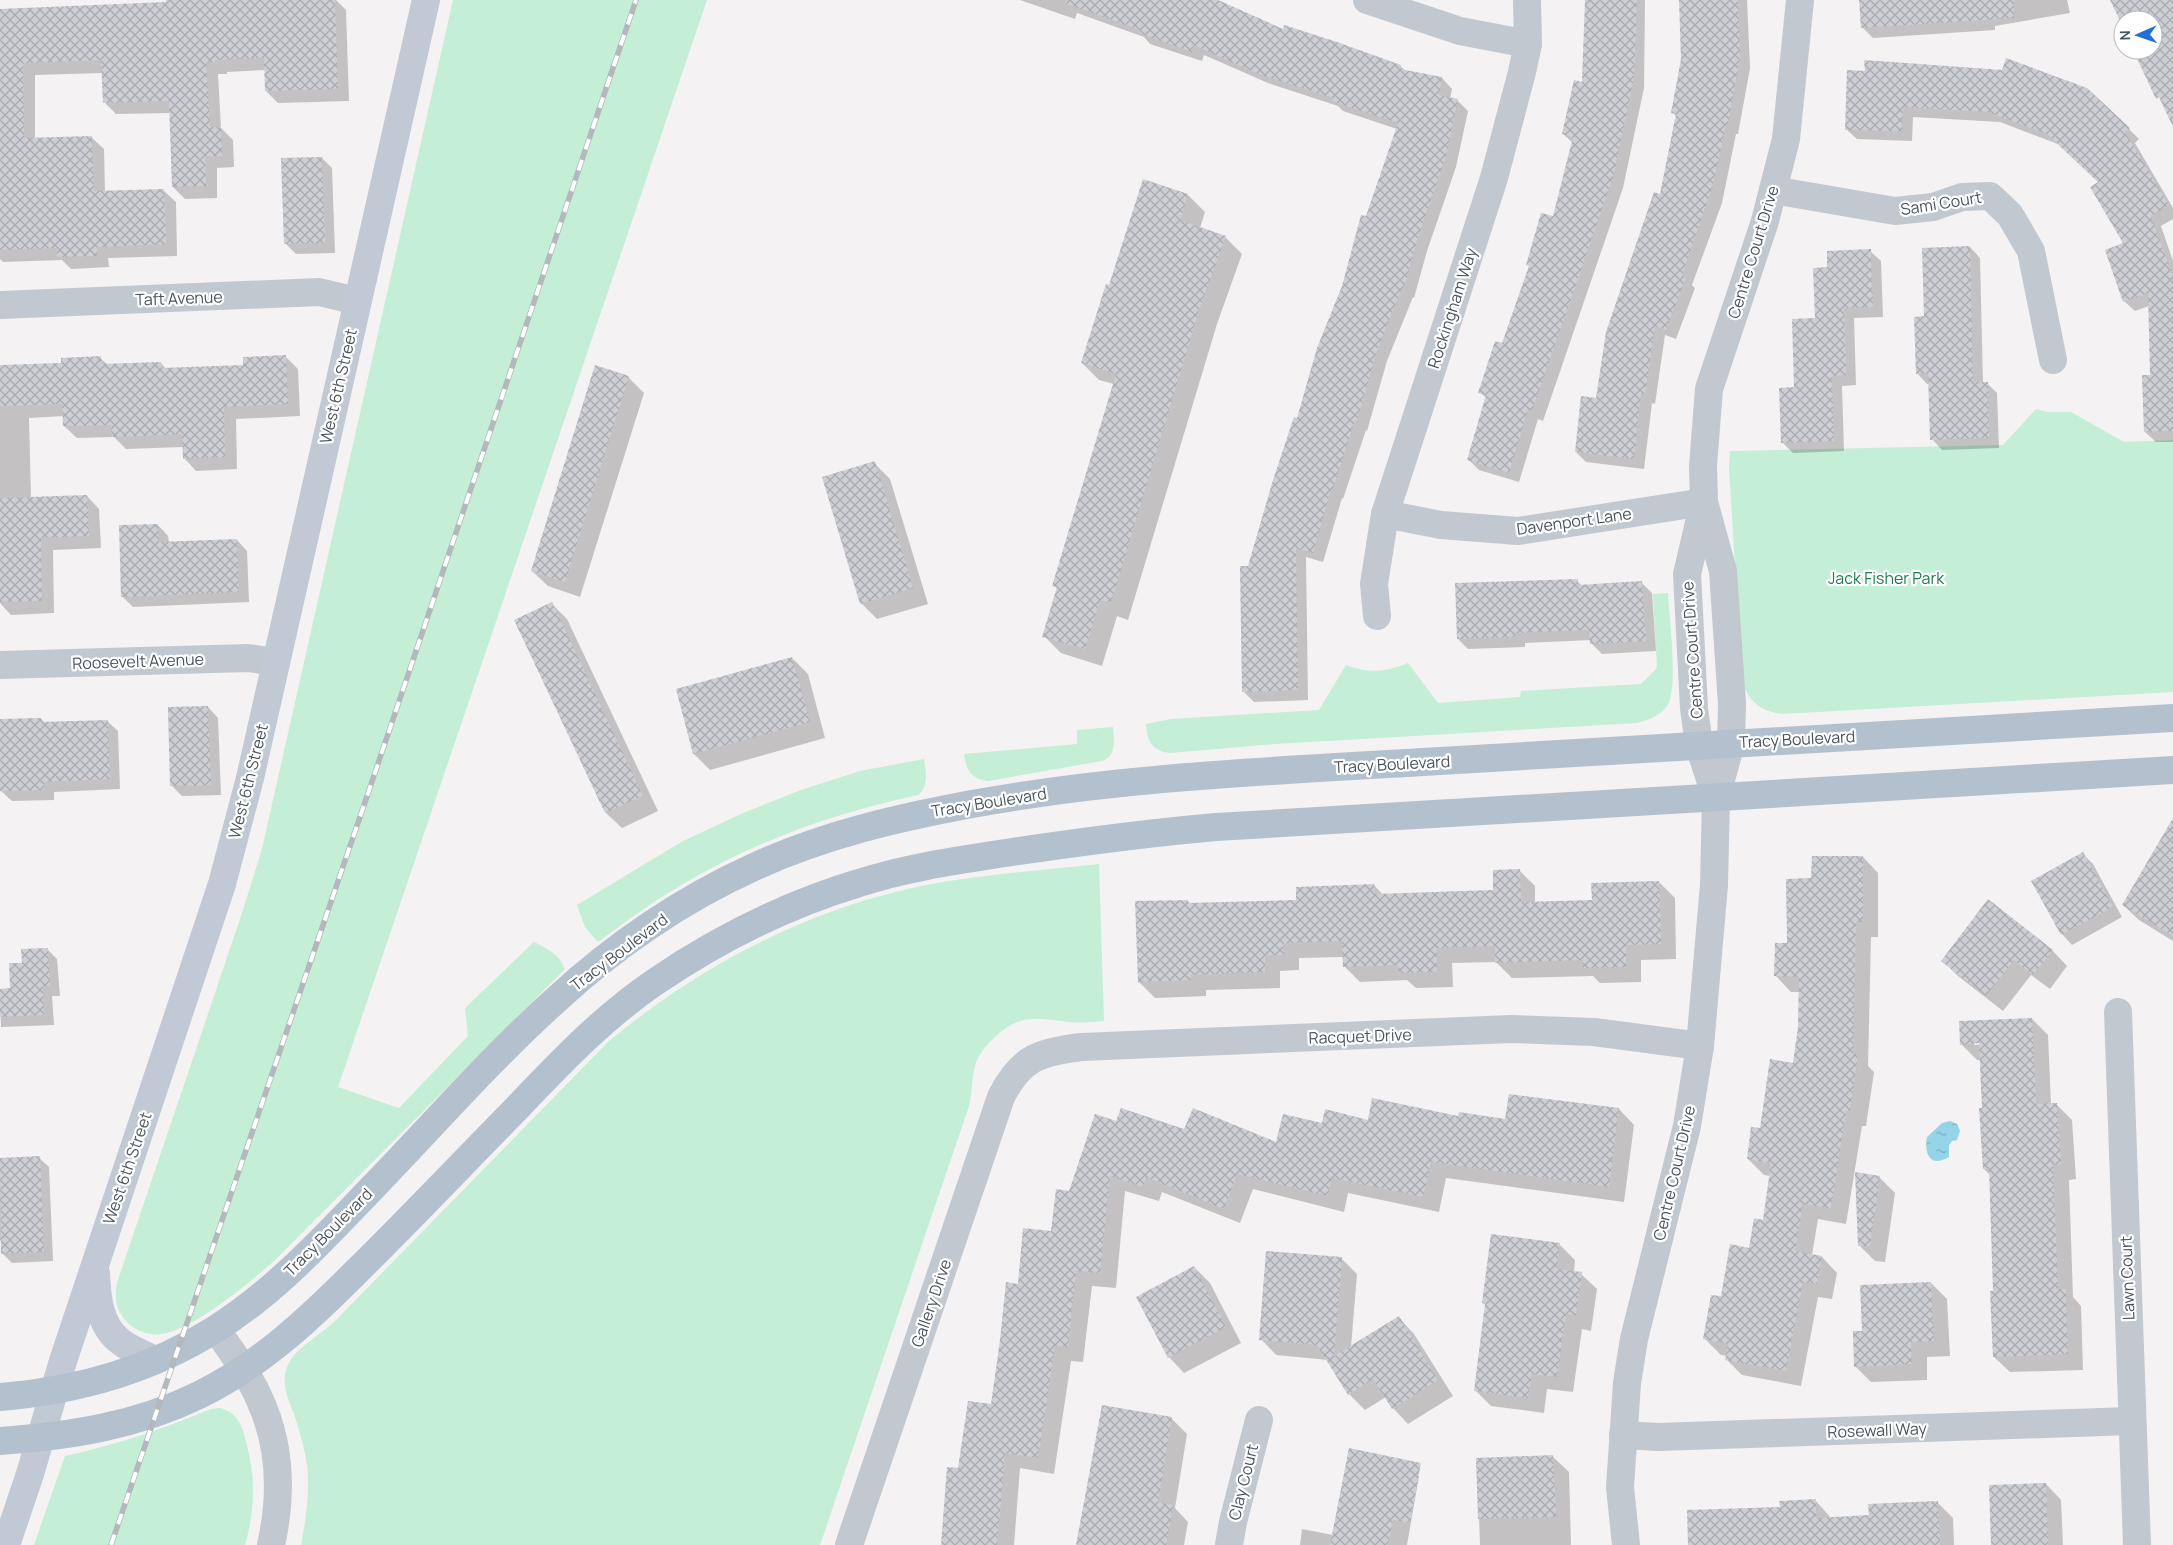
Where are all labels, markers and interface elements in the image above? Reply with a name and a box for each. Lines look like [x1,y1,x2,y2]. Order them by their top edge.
north arrow [2113,10,2163,60]
text: N [2115,30,2134,41]
street label: Centre Court Drive [1722,183,1784,321]
street label: Sami Court [1899,186,1983,220]
street label: Rockingham Way [1422,244,1482,371]
street label: Taft Avenue [135,285,223,311]
street label: West 6th Street [314,326,362,446]
street label: Davenport Lane [1515,502,1633,540]
park label: Jack Fisher Park [1828,567,1945,589]
street label: Centre Court Drive [1676,580,1708,720]
street label: Roosevelt Avenue [72,648,204,674]
street label: West 6th Street [223,721,273,841]
street label: Tracy Boulevard [1738,725,1856,753]
street label: Tracy Boulevard [1333,750,1451,778]
street label: Tracy Boulevard [930,782,1048,822]
street label: Tracy Boulevard [566,908,672,996]
street label: Racquet Drive [1308,1023,1412,1049]
street label: Centre Court Drive [1648,1103,1700,1243]
street label: West 6th Street [97,1109,157,1227]
street label: Tracy Boulevard [279,1183,377,1281]
street label: Lawn Court [2115,1235,2139,1321]
street label: Gallery Drive [906,1256,956,1350]
street label: Rosewall Way [1827,1417,1928,1443]
street label: Clay Court [1223,1442,1263,1522]

